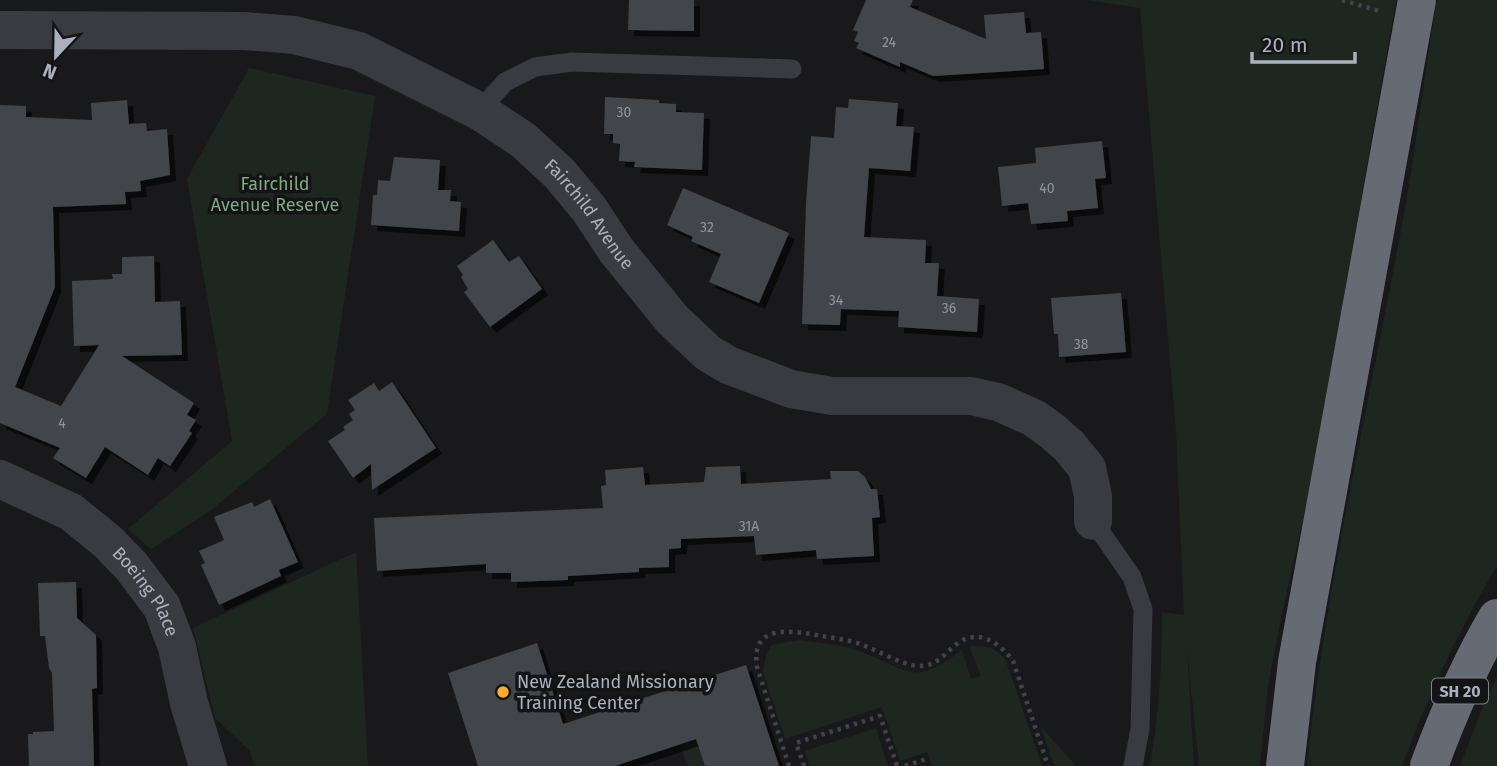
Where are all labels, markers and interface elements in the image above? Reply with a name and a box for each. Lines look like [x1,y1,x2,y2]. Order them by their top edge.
north arrow [21,21,91,91]
scale bar [1252,21,1355,65]
text: 20 m [1262,32,1308,58]
house number: 24 [882,34,897,51]
text: N [40,58,60,84]
house number: 30 [617,104,632,121]
street label: Fairchild Avenue [540,154,639,274]
park label: Fairchild Avenue Reserve [211,173,339,216]
house number: 40 [1039,180,1055,197]
house number: 32 [700,219,714,236]
house number: 34 [829,292,844,309]
house number: 36 [942,300,956,317]
house number: 38 [1074,336,1089,353]
house number: 4 [58,415,66,432]
house number: 31A [739,518,759,535]
street label: Boeing Place [108,542,183,640]
place label: New Zealand Missionary Training Center [517,671,714,714]
road number: SH 20 [1432,678,1488,704]
marker: New Zealand Missionary Training Center [495,684,511,700]

